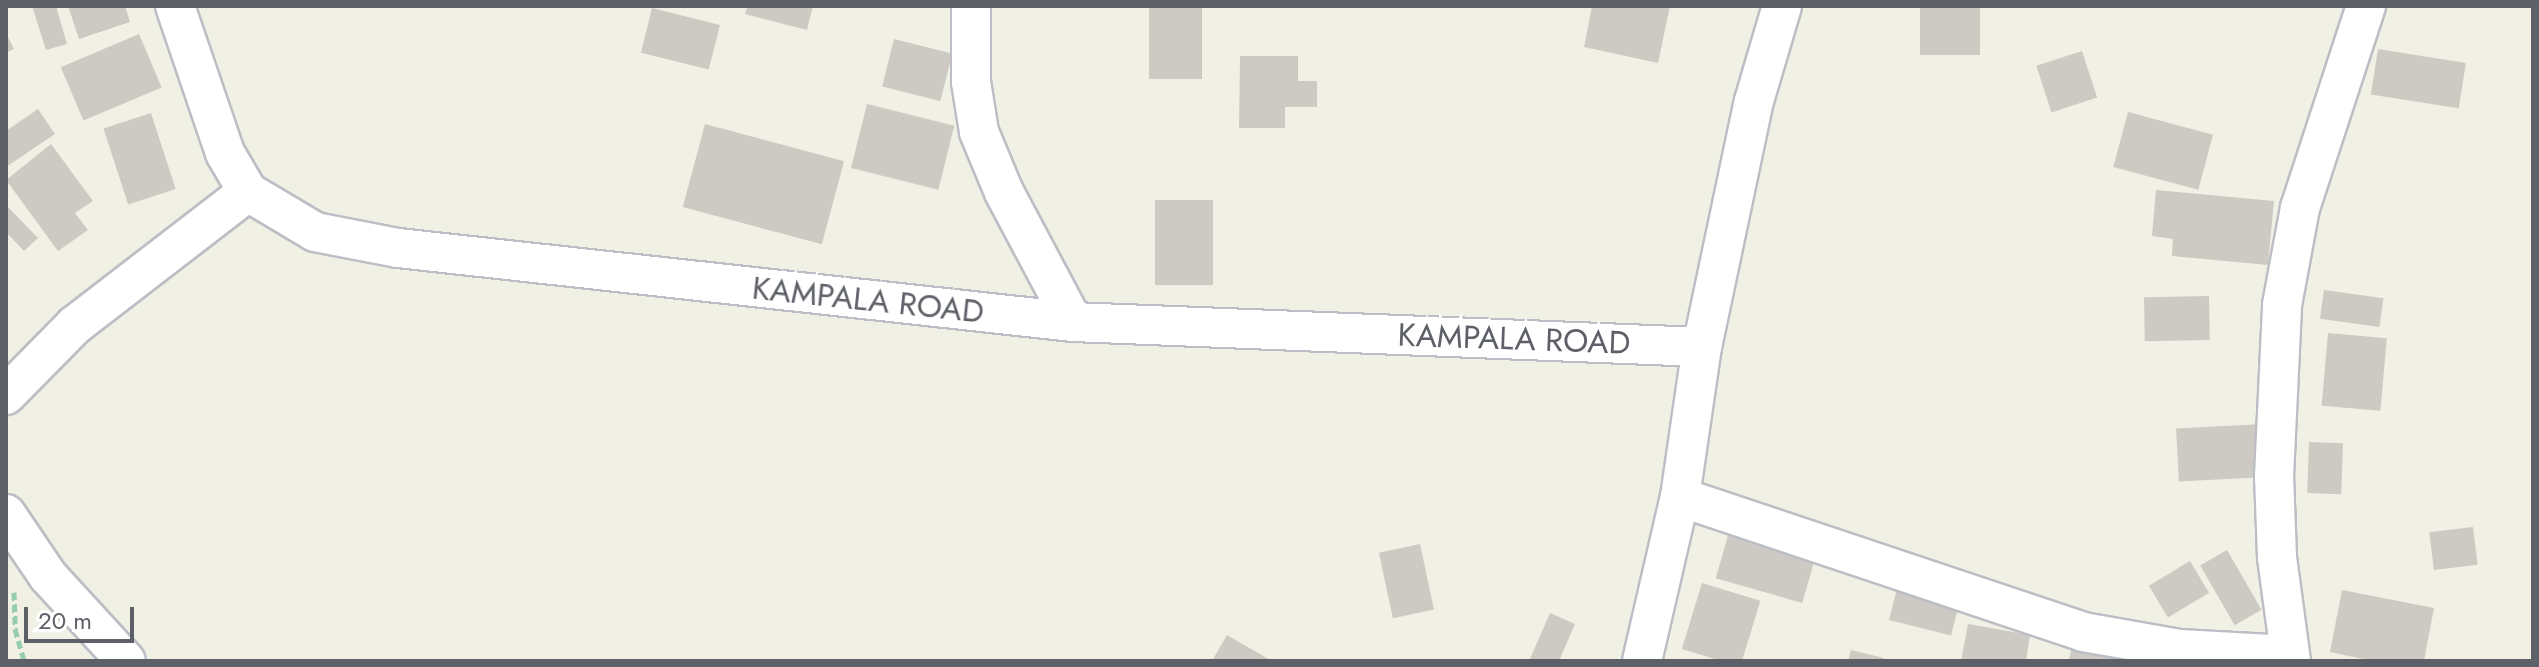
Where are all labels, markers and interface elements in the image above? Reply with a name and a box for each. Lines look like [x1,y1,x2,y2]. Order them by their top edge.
street label: KAMPALA ROAD [750,269,986,331]
street label: KAMPALA ROAD [1397,316,1631,362]
scale bar [28,591,138,641]
text: 20 m [38,603,92,638]

